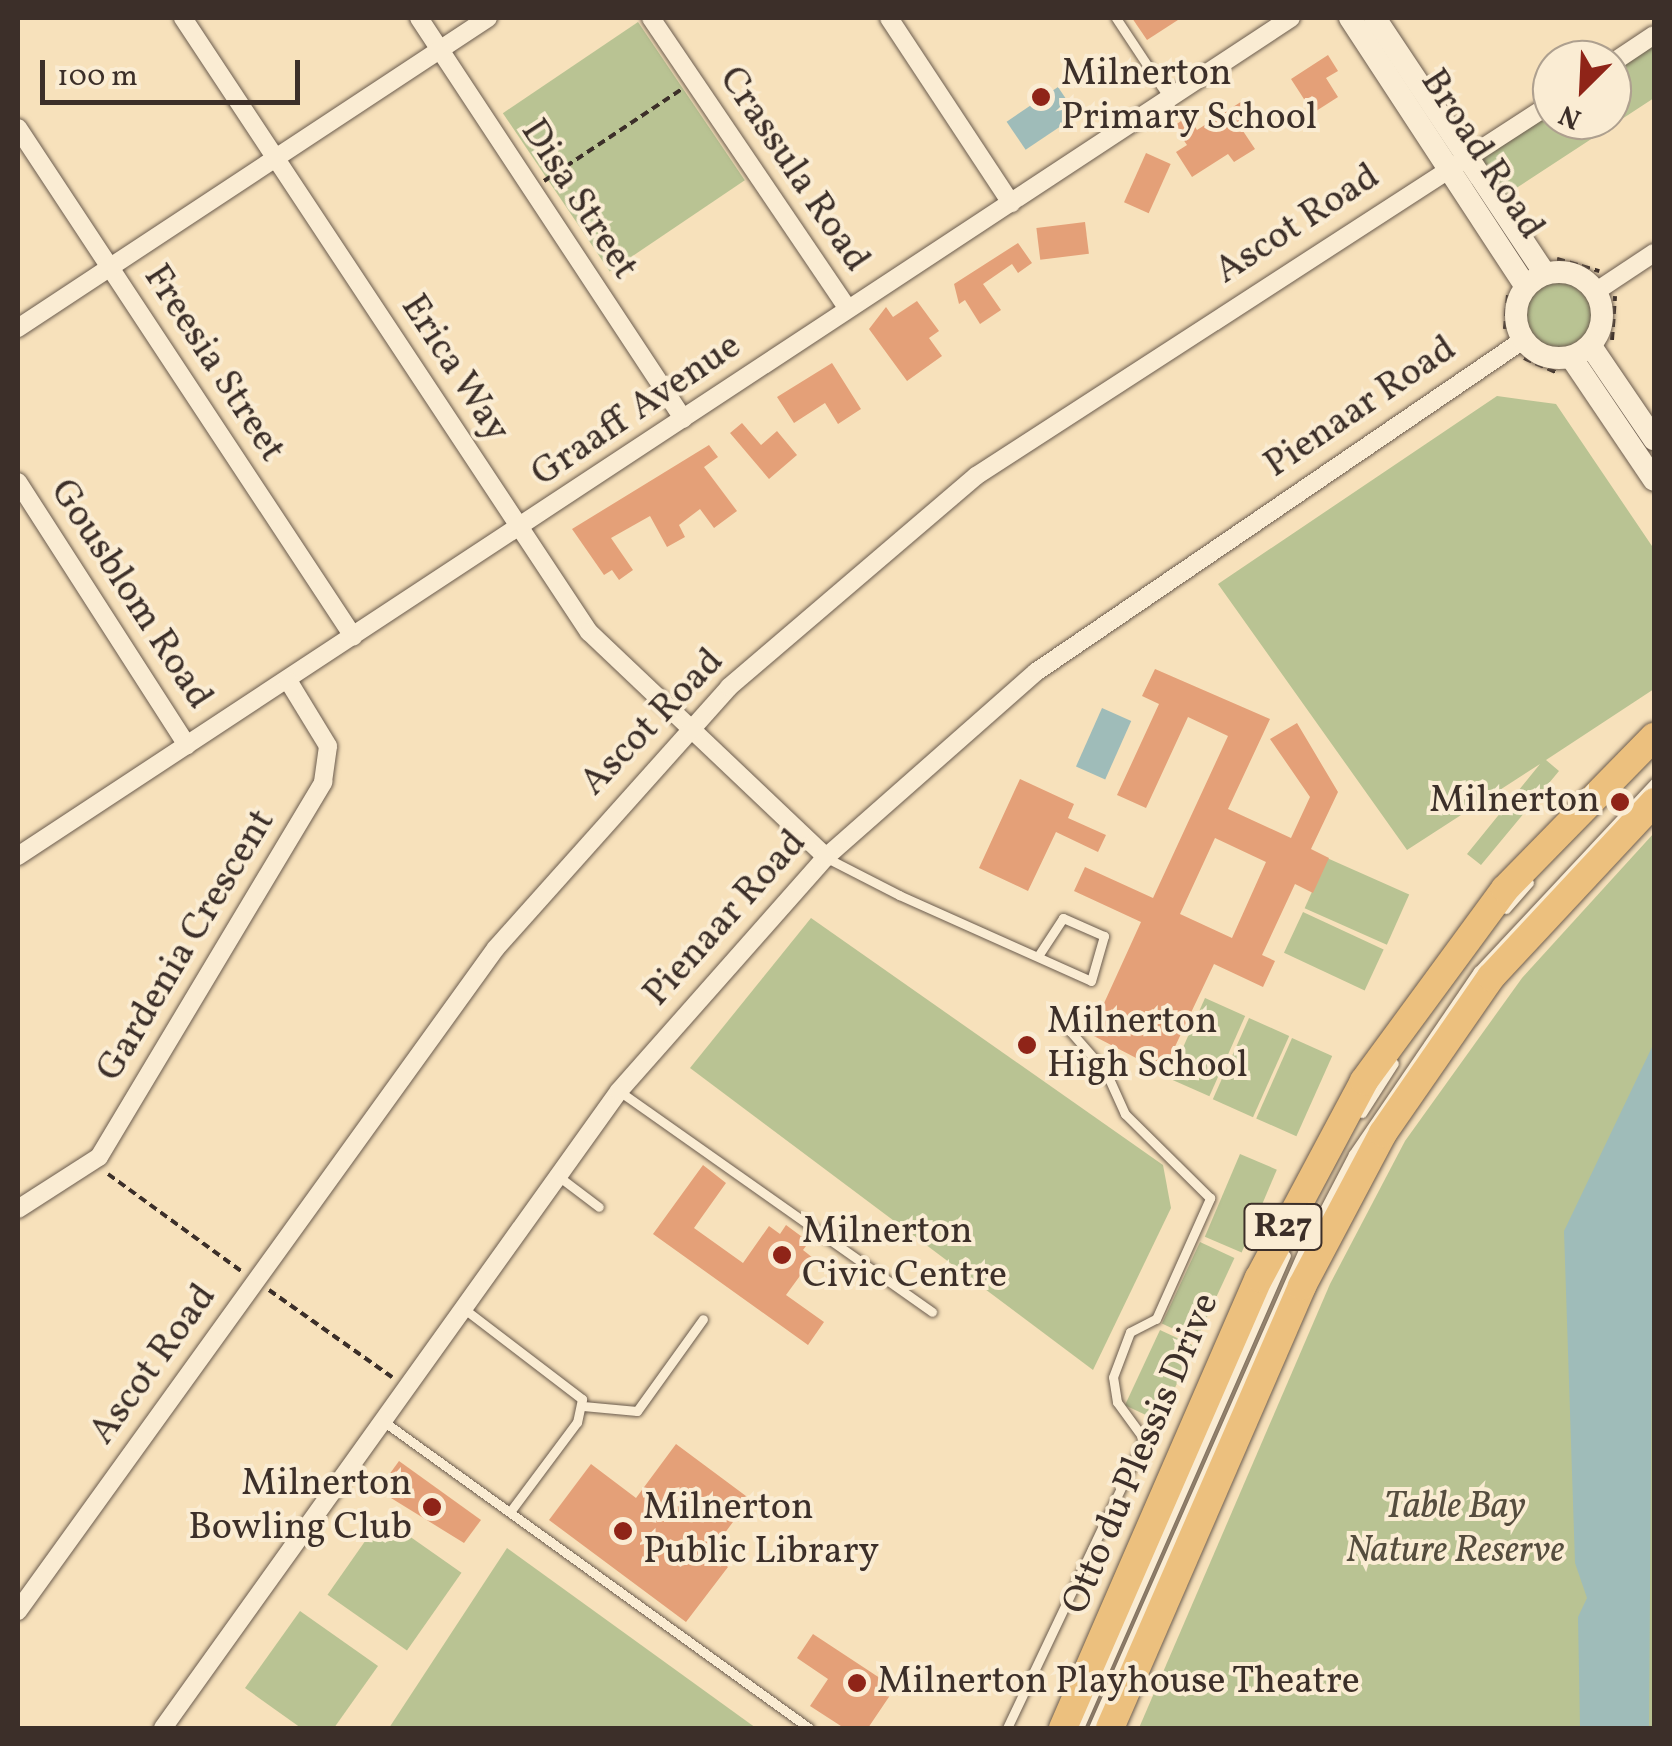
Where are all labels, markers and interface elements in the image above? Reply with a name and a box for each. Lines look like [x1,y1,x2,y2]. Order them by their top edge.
scale bar [45,40,305,102]
north arrow [1532,40,1632,140]
place label: Milnerton Primary School [1061,52,1318,142]
text: 100 m [57,56,138,98]
street label: Crassula Road [708,59,878,281]
street label: Broad Road [1409,61,1553,249]
marker: Milnerton Primary School [1030,86,1052,108]
text: N [1553,94,1588,138]
street label: Disa Street [509,111,647,289]
street label: Ascot Road [1207,155,1389,295]
street label: Freesia Street [132,257,294,471]
street label: Erica Way [389,286,519,452]
street label: Graaff Avenue [525,325,749,497]
street label: Pienaar Road [1256,327,1466,489]
street label: Gousblom Road [39,472,221,718]
street label: Ascot Road [572,640,734,806]
place label: Milnerton [1429,779,1600,825]
marker: Milnerton [1609,791,1631,813]
street label: Gardenia Crescent [88,802,286,1090]
street label: Pienaar Road [635,821,817,1017]
place label: Milnerton High School [1047,1000,1248,1090]
marker: Milnerton High School [1016,1034,1038,1056]
road number: R27 [1243,1197,1323,1257]
place label: Milnerton Civic Centre [802,1210,1007,1300]
marker: Milnerton Civic Centre [771,1244,793,1266]
street label: Ascot Road [81,1276,227,1454]
street label: Otto du Plessis Drive [1054,1287,1230,1621]
place label: Milnerton Bowling Club [188,1462,412,1552]
park label: Table Bay Nature Reserve [1346,1485,1564,1575]
place label: Milnerton Public Library [643,1486,879,1576]
marker: Milnerton Bowling Club [421,1496,443,1518]
marker: Milnerton Public Library [612,1520,634,1542]
place label: Milnerton Playhouse Theatre [877,1660,1361,1706]
marker: Milnerton Playhouse Theatre [846,1672,868,1694]

